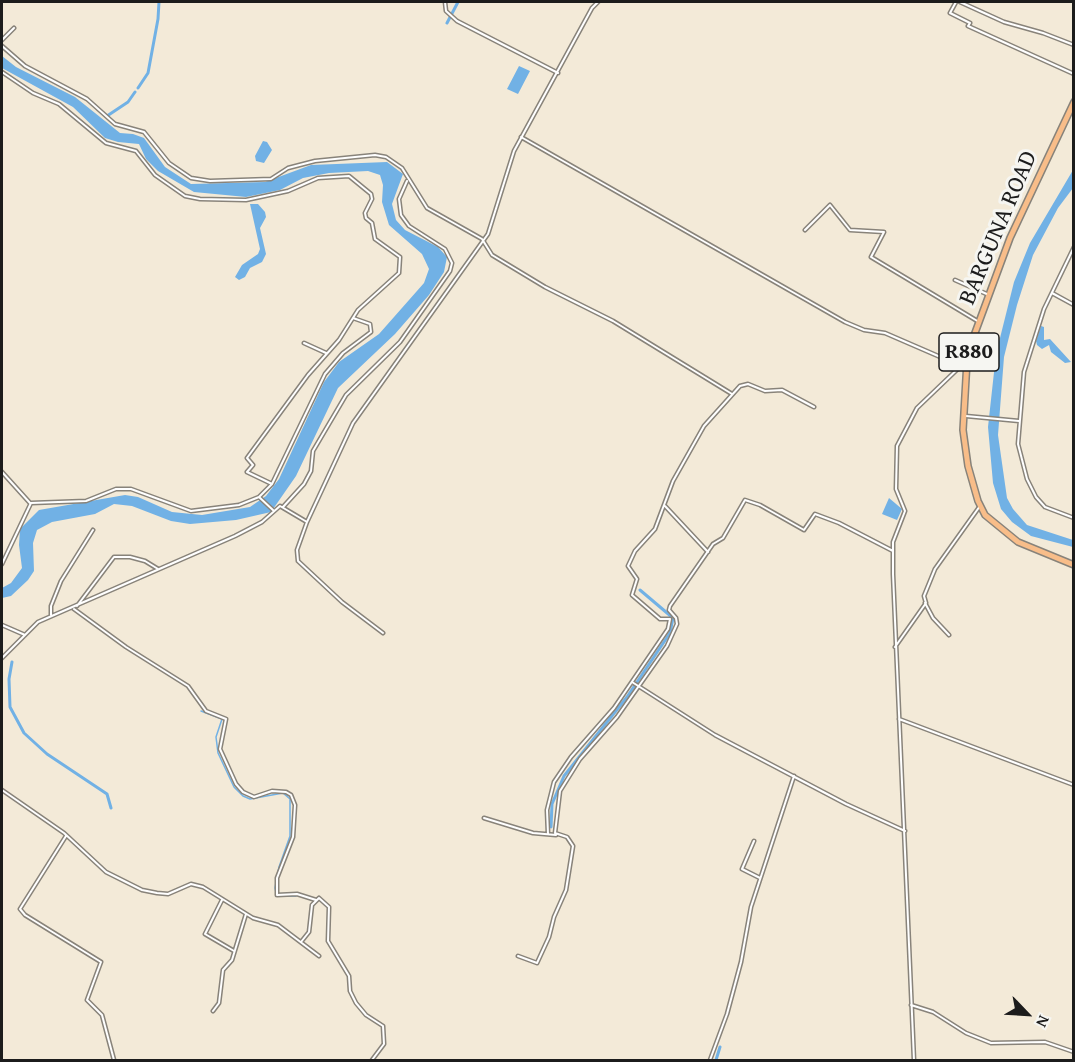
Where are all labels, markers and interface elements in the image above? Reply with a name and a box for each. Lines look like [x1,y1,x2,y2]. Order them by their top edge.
street label: BARGUNA ROAD [954,147,1044,309]
road number: R880 [939,333,999,371]
north arrow [997,984,1057,1044]
text: N [1030,1012,1056,1032]

